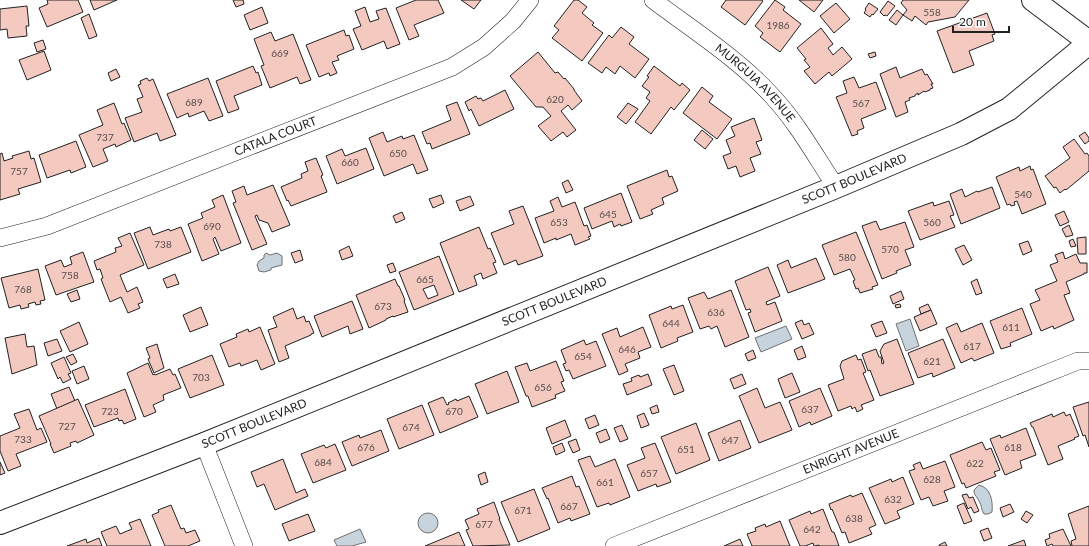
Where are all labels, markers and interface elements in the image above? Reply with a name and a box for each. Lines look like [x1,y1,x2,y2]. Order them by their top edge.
house number: 558 [923,6,941,18]
scale bar [953,8,1009,34]
text: 20 m [959,14,986,29]
house number: 1986 [766,19,790,31]
street label: MURGUIA AVENUE [712,40,799,125]
house number: 669 [271,47,289,59]
house number: 620 [546,93,564,105]
house number: 689 [185,96,203,108]
house number: 567 [852,97,870,109]
street label: CATALA COURT [232,113,319,159]
house number: 737 [96,131,114,143]
house number: 650 [389,147,407,159]
street label: SCOTT BOULEVARD [800,150,909,207]
house number: 660 [341,156,359,168]
house number: 757 [10,165,28,177]
house number: 540 [1014,188,1032,200]
house number: 645 [599,208,617,220]
house number: 653 [550,216,568,228]
house number: 560 [923,216,941,228]
house number: 690 [203,220,221,232]
house number: 738 [154,238,172,250]
house number: 570 [881,243,899,255]
house number: 580 [838,251,856,263]
house number: 758 [61,269,79,281]
house number: 665 [416,273,434,285]
street label: SCOTT BOULEVARD [499,273,609,329]
house number: 768 [14,283,32,295]
house number: 673 [374,300,392,312]
house number: 636 [707,306,725,318]
house number: 644 [662,317,680,329]
house number: 611 [1002,321,1020,333]
house number: 617 [963,340,981,352]
house number: 646 [618,343,636,355]
house number: 654 [574,350,592,362]
house number: 621 [923,355,941,367]
house number: 703 [192,371,210,383]
house number: 656 [534,381,552,393]
street label: SCOTT BOULEVARD [199,395,309,451]
house number: 637 [801,403,819,415]
house number: 723 [101,405,119,417]
house number: 670 [445,405,463,417]
house number: 727 [58,420,76,432]
house number: 674 [402,421,420,433]
street label: ENRIGHT AVENUE [801,425,901,477]
house number: 733 [14,433,32,445]
house number: 647 [721,434,739,446]
house number: 676 [357,441,375,453]
house number: 618 [1004,441,1022,453]
house number: 651 [677,443,695,455]
house number: 684 [314,456,332,468]
house number: 622 [966,457,984,469]
house number: 657 [640,467,658,479]
house number: 628 [923,473,941,485]
house number: 661 [596,476,614,488]
house number: 632 [884,493,902,505]
house number: 667 [560,500,578,512]
house number: 671 [514,504,532,516]
house number: 638 [845,512,863,524]
house number: 677 [475,518,493,530]
house number: 642 [803,523,821,535]

